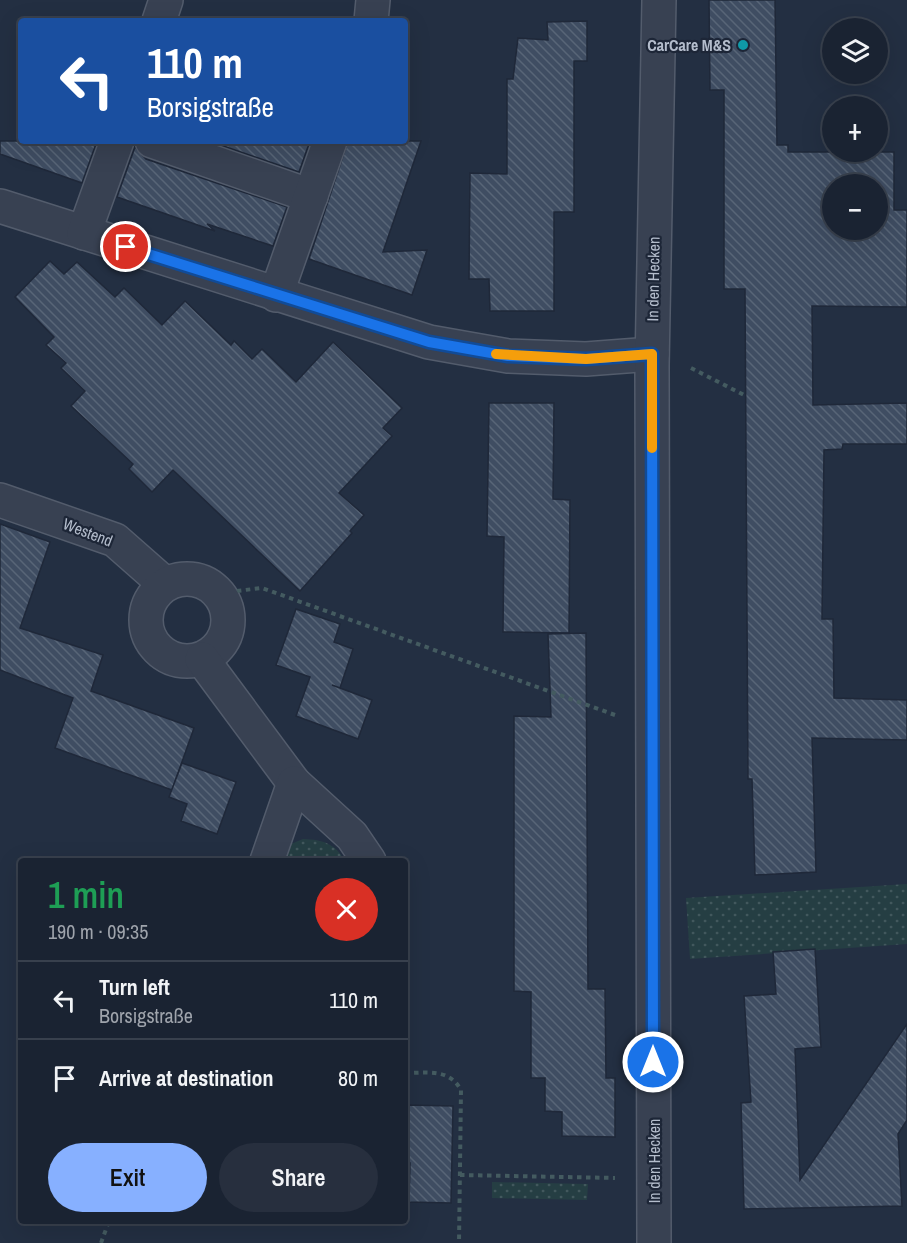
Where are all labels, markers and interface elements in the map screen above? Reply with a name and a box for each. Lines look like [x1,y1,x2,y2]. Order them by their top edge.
map controls [822,18,888,240]
button: layers [822,18,888,84]
place label: CarCare M&S [647,34,731,56]
text: 110 m [147,35,243,91]
marker: CarCare M&S [736,38,750,52]
icon: left [48,42,126,120]
text: Borsigstraße [147,89,274,125]
button: + [822,96,888,162]
button: − [822,174,888,240]
pin [100,221,151,272]
icon: arrive [109,230,142,263]
street label: In den Hecken [641,237,665,321]
street label: Westend [60,512,116,552]
text: 1 min [48,871,124,919]
button: close [315,878,378,941]
text: 190 m · 09:35 [48,918,148,945]
text: Turn left [99,972,170,1002]
icon: left [48,984,81,1017]
text: 110 m [329,985,378,1015]
text: Borsigstraße [99,1002,193,1029]
position arrow [621,1030,685,1094]
icon: arrive [48,1062,81,1095]
text: Arrive at destination [99,1063,273,1093]
text: 80 m [338,1063,378,1093]
street label: In den Hecken [643,1119,665,1203]
button: Exit [48,1143,207,1212]
button: Share [219,1143,378,1212]

